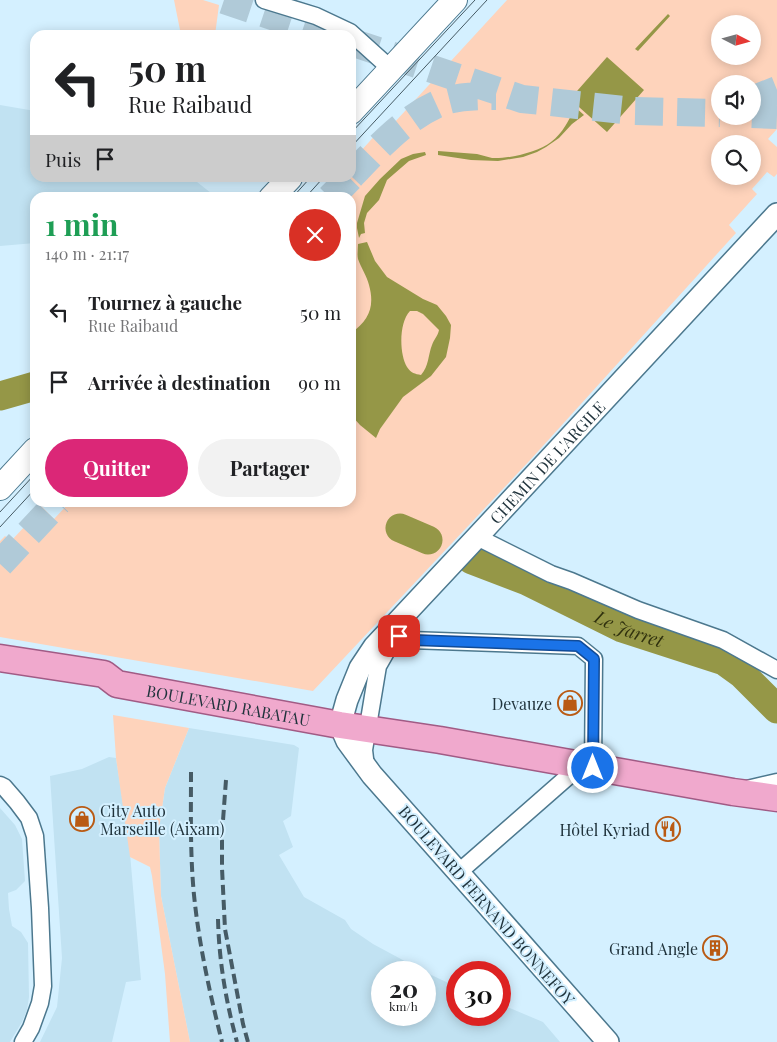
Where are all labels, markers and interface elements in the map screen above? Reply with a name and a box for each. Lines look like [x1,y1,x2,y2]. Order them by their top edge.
north arrow [711,15,761,65]
map controls [711,15,761,185]
text: 50 m [128,44,206,91]
icon: left [45,50,110,115]
button: sound [711,75,761,125]
text: Rue Raibaud [128,89,252,119]
button: search [711,135,761,185]
icon: arrive [91,145,119,173]
text: Puis [45,146,81,172]
text: 1 min [45,204,119,244]
button: close [289,209,341,261]
text: 140 m · 21:17 [45,243,129,264]
text: Tournez à gauche [88,289,242,315]
icon: left [45,298,73,326]
text: 50 m [300,299,341,325]
text: Rue Raibaud [88,315,178,336]
icon: arrive [45,368,73,396]
text: Arrivée à destination [88,369,270,395]
text: 90 m [298,369,341,395]
street label: CHEMIN DE L'ARGILE [485,396,609,528]
button: Quitter [45,439,188,497]
button: Partager [198,439,341,497]
water label: Le Jarret [590,604,667,653]
pin [378,615,420,657]
icon: arrive [385,622,413,650]
street label: BOULEVARD RABATAU [145,679,312,730]
shop icon: Devauze [557,690,583,716]
place label: Devauze [492,693,552,714]
position arrow [566,741,618,793]
place label: City Auto Marseille (Aixam) [100,800,224,839]
street label: BOULEVARD FERNAND BONNEFOY [395,801,580,1009]
shop icon: City Auto Marseille (Aixam) [69,806,95,832]
restaurant icon: Hôtel Kyriad [655,816,681,842]
place label: Hôtel Kyriad [559,819,650,840]
building icon: Grand Angle [702,935,728,961]
place label: Grand Angle [609,938,698,959]
speed limit sign: 30 [446,961,511,1026]
text: 20 [389,971,418,1004]
text: km/h [389,998,418,1014]

